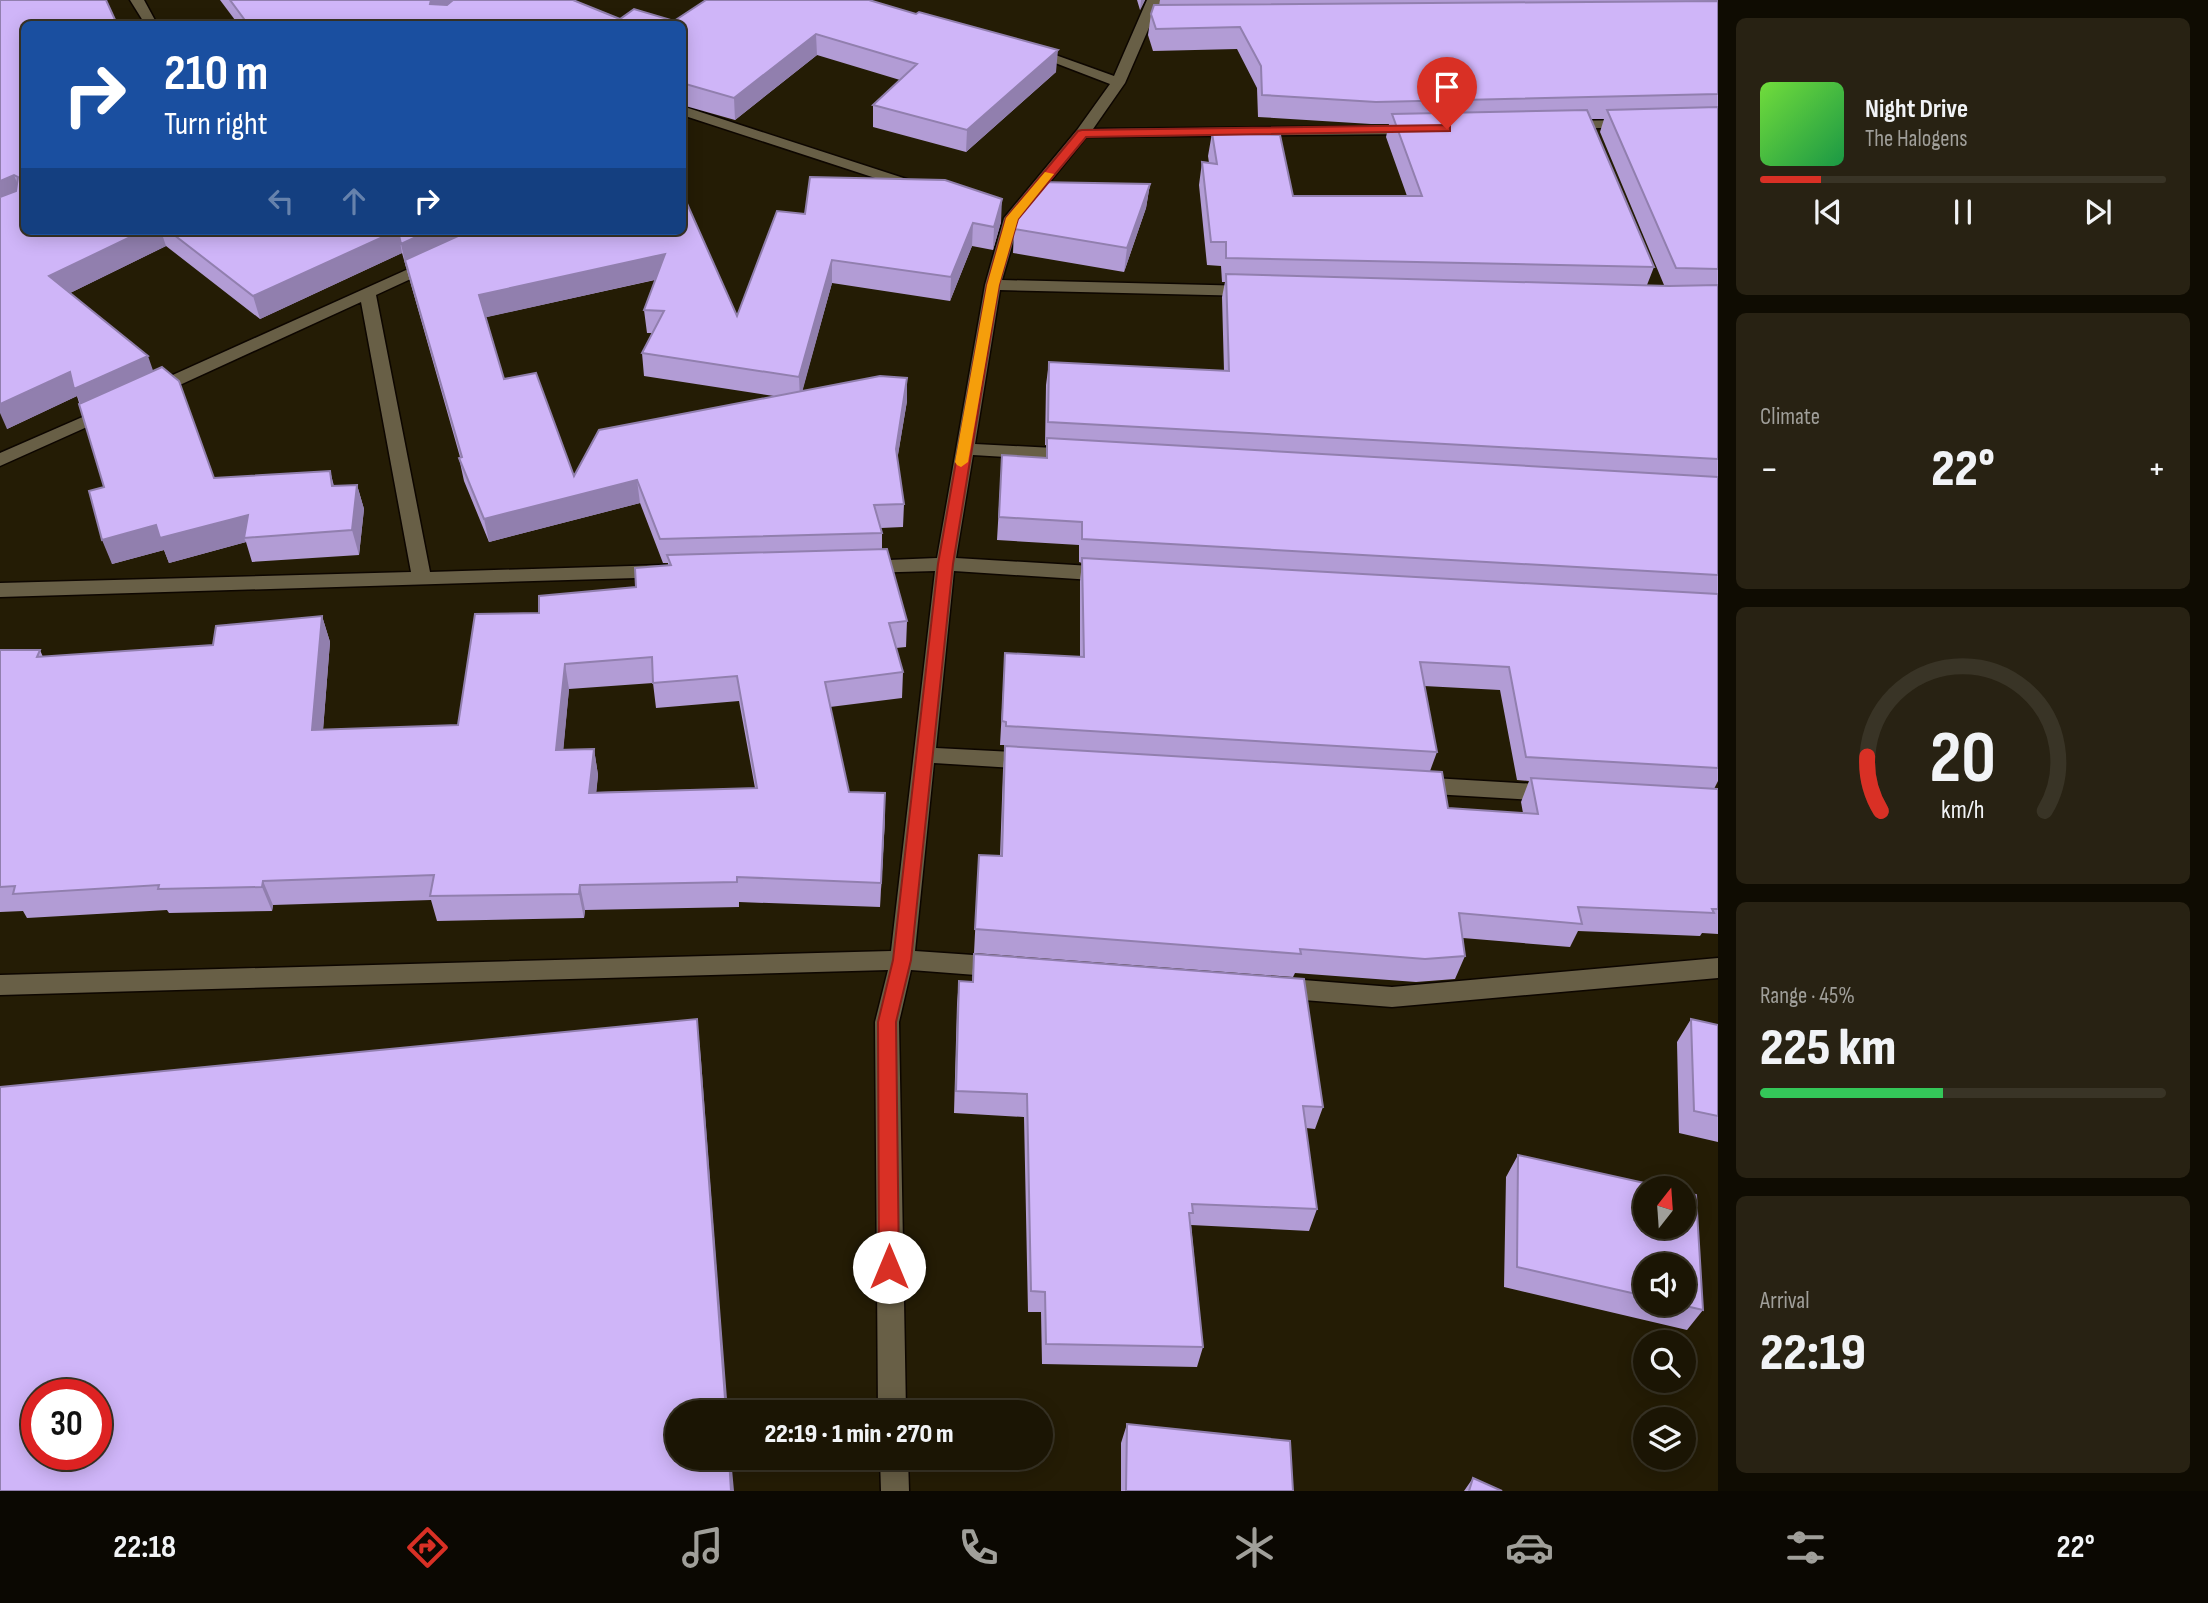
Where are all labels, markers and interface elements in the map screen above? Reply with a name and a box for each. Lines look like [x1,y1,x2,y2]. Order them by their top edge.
text: 210 m [164,45,268,104]
icon: right [49,49,140,140]
pin [1417,57,1477,129]
icon: arrive [1428,68,1466,106]
text: Night Drive [1865,94,1968,125]
text: Turn right [164,105,268,144]
text: The Halogens [1865,125,1968,153]
icon: left [262,182,300,220]
icon: ahead [335,182,373,220]
icon: right [408,182,446,220]
icon: previous [1809,193,1847,231]
icon: pause [1944,193,1982,231]
icon: next [2079,193,2117,231]
text: Climate [1760,403,1820,431]
text: 22° [1931,438,1995,501]
text: − [1760,447,1779,492]
text: + [2147,447,2166,492]
text: 20 [1930,716,1996,804]
text: km/h [1941,795,1985,826]
text: Range · 45% [1760,982,1855,1010]
text: 225 km [1760,1017,1896,1080]
north arrow [1633,1176,1696,1239]
map controls [1633,1176,1696,1470]
position arrow [852,1230,926,1304]
button: sound [1633,1253,1696,1316]
text: Arrival [1760,1287,1809,1315]
text: 22:19 [1760,1322,1866,1385]
button: search [1633,1330,1696,1393]
speed limit sign: 30 [21,1379,112,1470]
button: layers [1633,1407,1696,1470]
text: 22:19 · 1 min · 270 m [764,1419,954,1450]
icon: directions [403,1523,452,1572]
icon: music [678,1523,727,1572]
icon: phone [954,1523,1003,1572]
icon: climate [1230,1523,1279,1572]
icon: car [1505,1523,1554,1572]
icon: filters [1781,1523,1830,1572]
text: 22:18 [113,1528,176,1567]
text: 22° [2057,1528,2095,1567]

